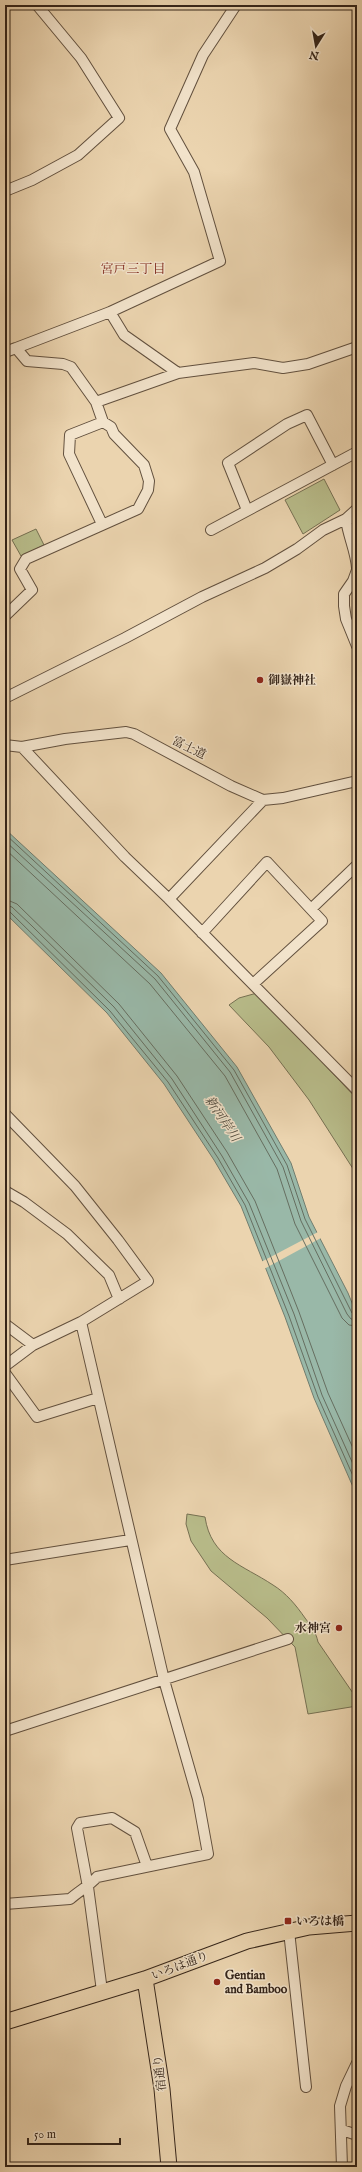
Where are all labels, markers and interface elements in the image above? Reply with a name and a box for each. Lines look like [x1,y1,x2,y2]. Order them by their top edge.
north arrow [296,26,336,66]
text: N [308,47,321,63]
district label: 宮戸三丁目 [100,261,166,278]
place label: 御嶽神社 [268,673,316,688]
marker: 御嶽神社 [255,675,265,685]
street label: 富士道 [170,733,208,763]
water label: 新河岸川 [200,1093,245,1147]
place label: 水神宮 [295,1621,331,1636]
marker: 水神宮 [334,1623,344,1633]
place label: いろは橋 [296,1914,344,1929]
marker: いろは橋 [283,1916,293,1926]
street label: いろは通り [149,1948,211,1984]
place label: Gentian and Bamboo [225,1968,288,1997]
marker: Gentian and Bamboo [212,1977,222,1987]
street label: 宿通り [150,2054,170,2092]
scale bar [28,2120,120,2146]
text: 50 m [34,2127,56,2142]

